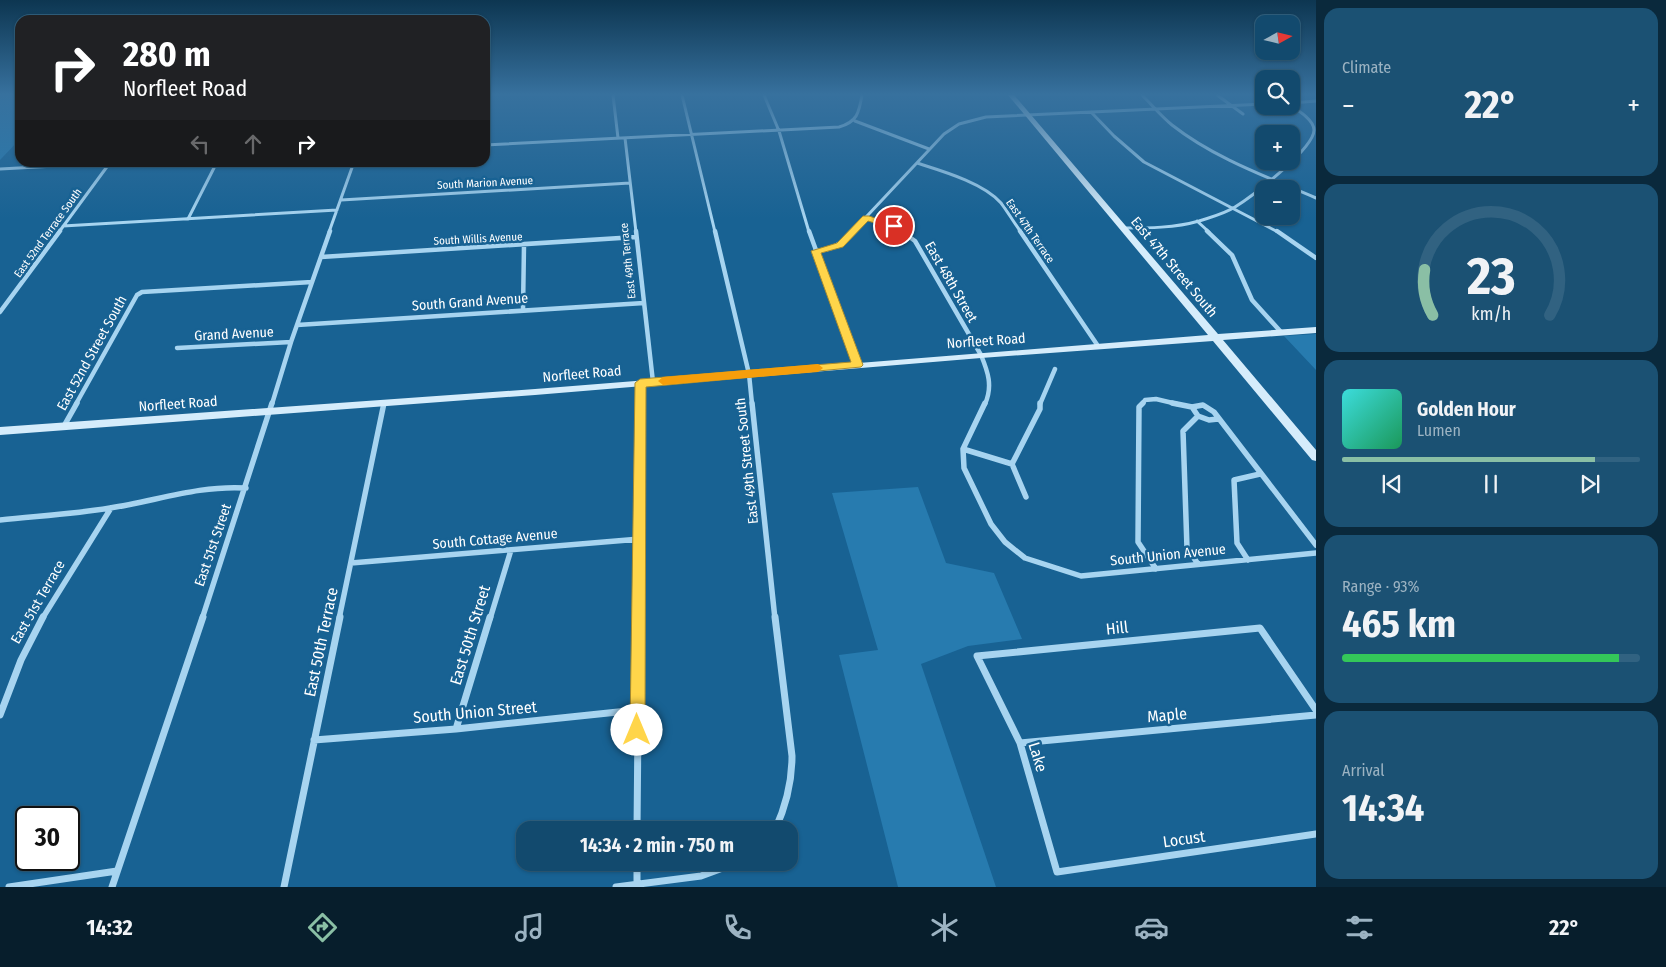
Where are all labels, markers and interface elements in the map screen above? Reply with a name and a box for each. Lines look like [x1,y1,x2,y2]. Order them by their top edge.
north arrow [1255,15,1300,60]
map controls [1255,15,1300,225]
text: 280 m [123,33,211,75]
icon: right [40,35,105,100]
text: Climate [1342,58,1391,77]
button: search [1255,70,1300,115]
text: Norfleet Road [123,75,247,102]
text: 22° [1464,82,1517,128]
text: − [1342,89,1355,122]
text: + [1627,89,1640,122]
button: + [1255,125,1300,170]
icon: left [186,130,214,158]
icon: ahead [239,130,267,158]
icon: right [292,130,320,158]
street label: South Marion Avenue [437,174,533,192]
button: − [1255,180,1300,225]
street label: East 52nd Terrace South [11,186,85,280]
street label: East 47th Terrace [1003,196,1057,266]
pin [873,205,915,247]
icon: arrive [880,212,908,240]
street label: East 47th Street South [1127,213,1221,321]
street label: East 49th Terrace [618,222,638,300]
street label: South Willis Avenue [433,230,523,248]
street label: East 48th Street [921,239,981,326]
text: 23 [1466,245,1515,308]
street label: South Grand Avenue [411,289,529,315]
street label: East 52nd Street South [53,292,131,414]
text: km/h [1471,303,1511,325]
street label: Grand Avenue [194,323,274,345]
street label: Norfleet Road [946,330,1026,352]
street label: Norfleet Road [542,362,622,386]
street label: Norfleet Road [138,393,218,415]
street label: East 49th Street South [732,397,762,525]
text: Golden Hour [1417,398,1516,421]
text: Lumen [1417,421,1461,440]
icon: previous [1378,470,1406,498]
icon: pause [1477,470,1505,498]
icon: next [1576,470,1604,498]
street label: East 51st Street [191,501,235,589]
street label: South Cottage Avenue [432,525,558,553]
street label: South Union Avenue [1109,540,1227,570]
street label: East 51st Terrace [7,557,69,647]
text: Range · 93% [1342,577,1420,596]
street label: East 50th Street [446,582,494,687]
street label: East 50th Terrace [300,585,342,698]
text: 465 km [1342,601,1456,647]
street label: Hill [1105,617,1129,639]
street label: South Union Street [412,697,538,727]
position arrow [610,703,662,755]
street label: Maple [1146,704,1188,726]
street label: Lake [1025,740,1052,774]
text: Arrival [1342,761,1384,780]
text: 14:34 [1342,785,1424,831]
speed limit sign: 30 [15,806,80,871]
street label: Locust [1162,827,1207,851]
text: 14:34 · 2 min · 750 m [580,834,734,857]
icon: directions [305,910,340,945]
icon: music [512,910,547,945]
icon: phone [720,910,755,945]
icon: climate [927,910,962,945]
icon: car [1134,910,1169,945]
icon: filters [1342,910,1377,945]
text: 14:32 [86,914,133,941]
text: 22° [1549,914,1580,941]

